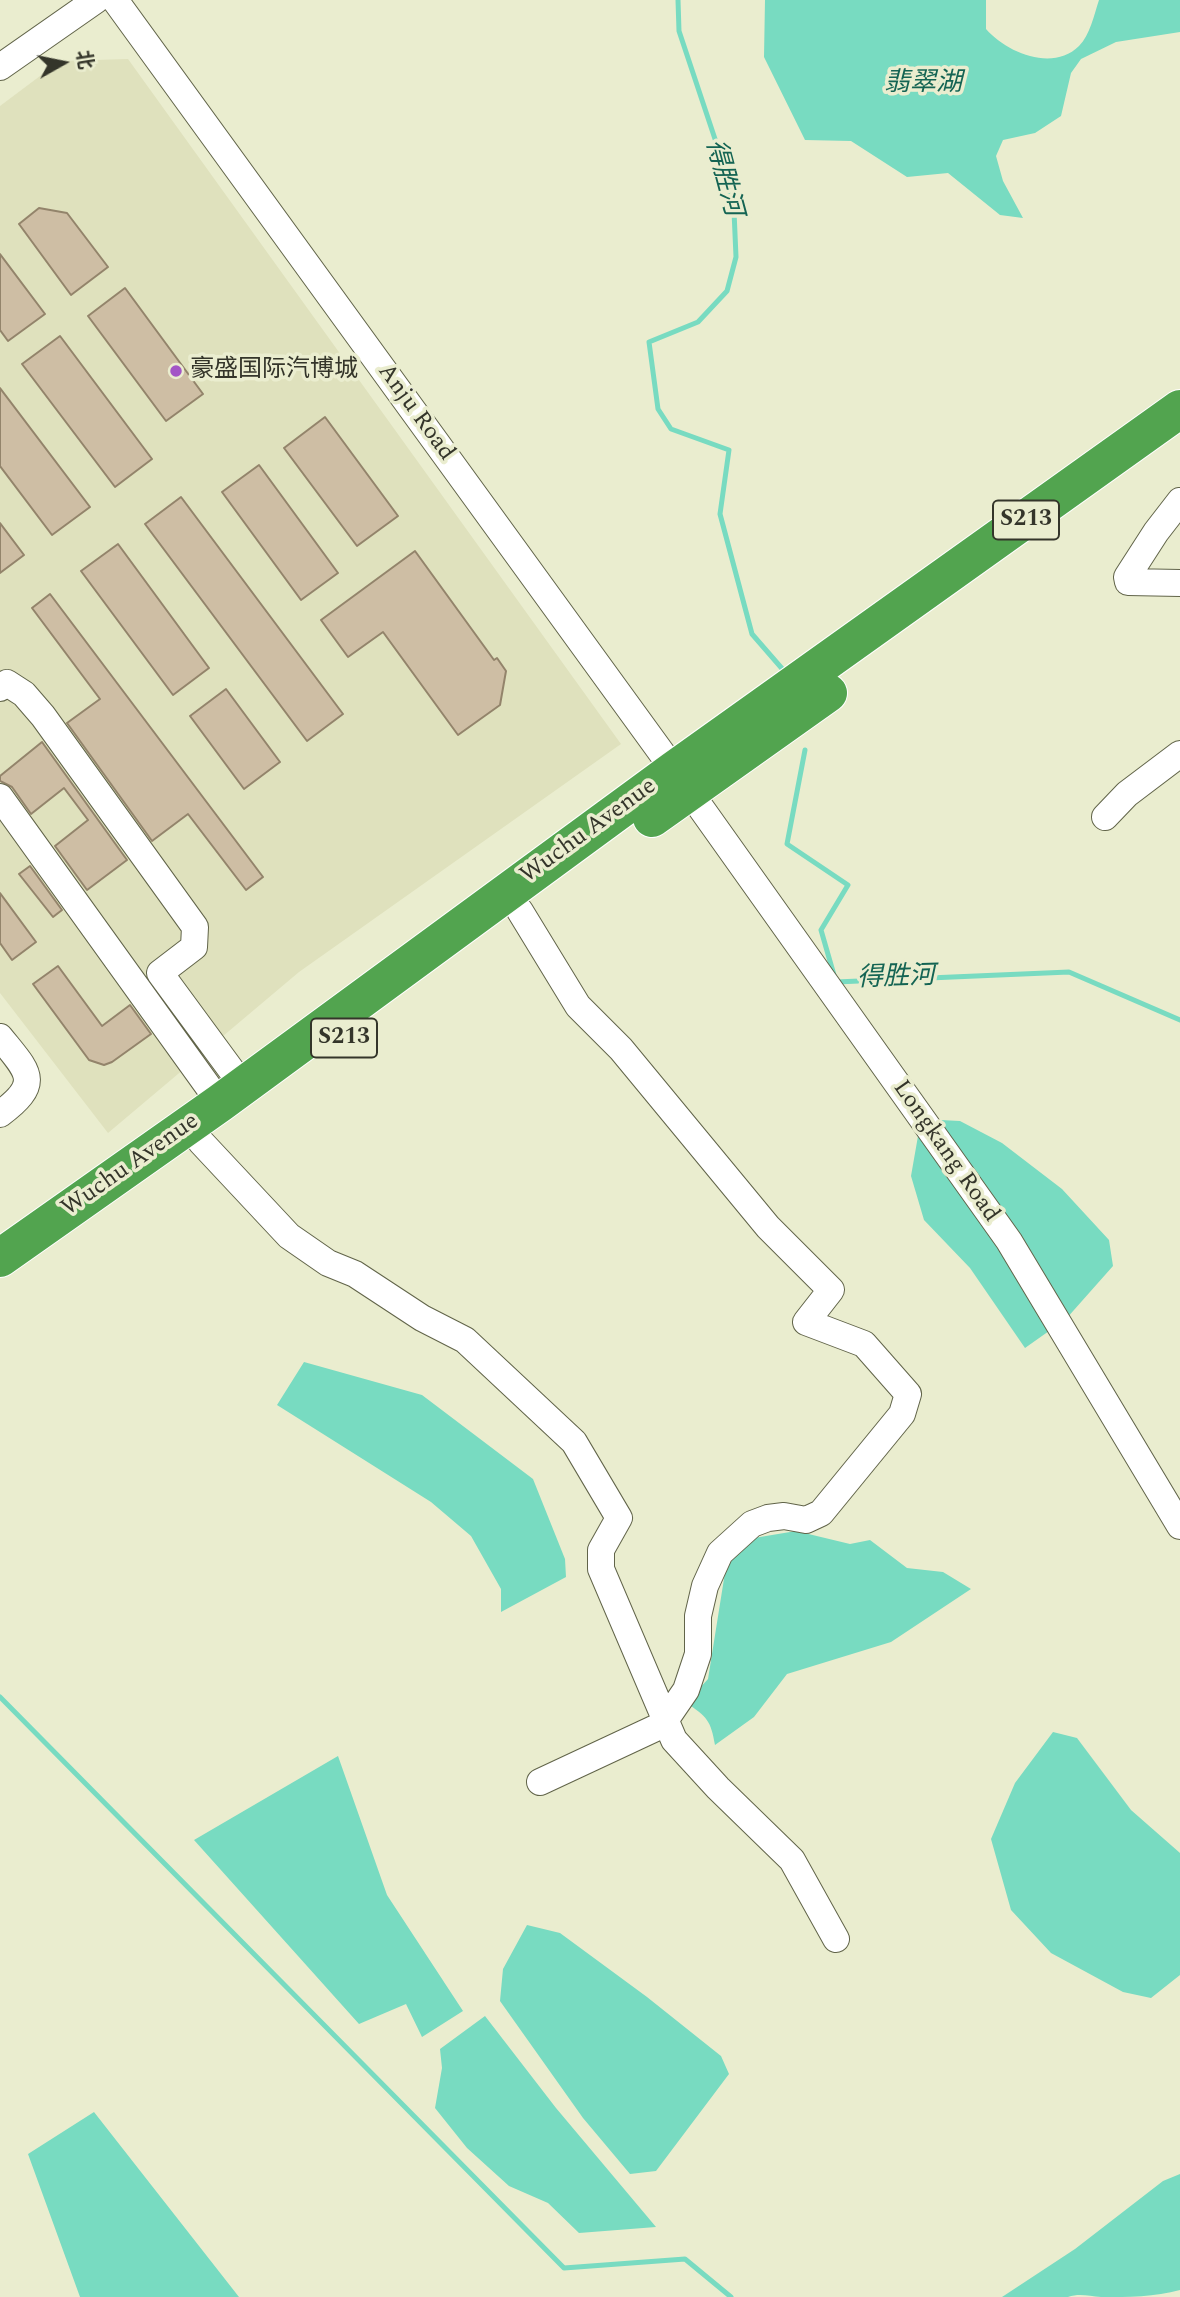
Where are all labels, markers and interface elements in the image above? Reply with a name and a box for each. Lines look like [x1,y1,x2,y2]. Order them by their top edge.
north arrow [28,28,98,98]
text: 北 [68,48,100,71]
water label: 翡翠湖 [884,69,962,101]
water label: 得胜河 [697,136,747,220]
place label: 豪盛国际汽博城 [190,357,358,385]
street label: Anju Road [370,359,460,467]
marker: 豪盛国际汽博城 [168,363,184,379]
road number: S213 [993,500,1059,540]
street label: Wuchu Avenue [515,773,663,891]
water label: 得胜河 [856,962,936,996]
road number: S213 [311,1018,377,1058]
street label: Longkang Road [885,1075,1005,1229]
street label: Wuchu Avenue [57,1108,205,1224]

